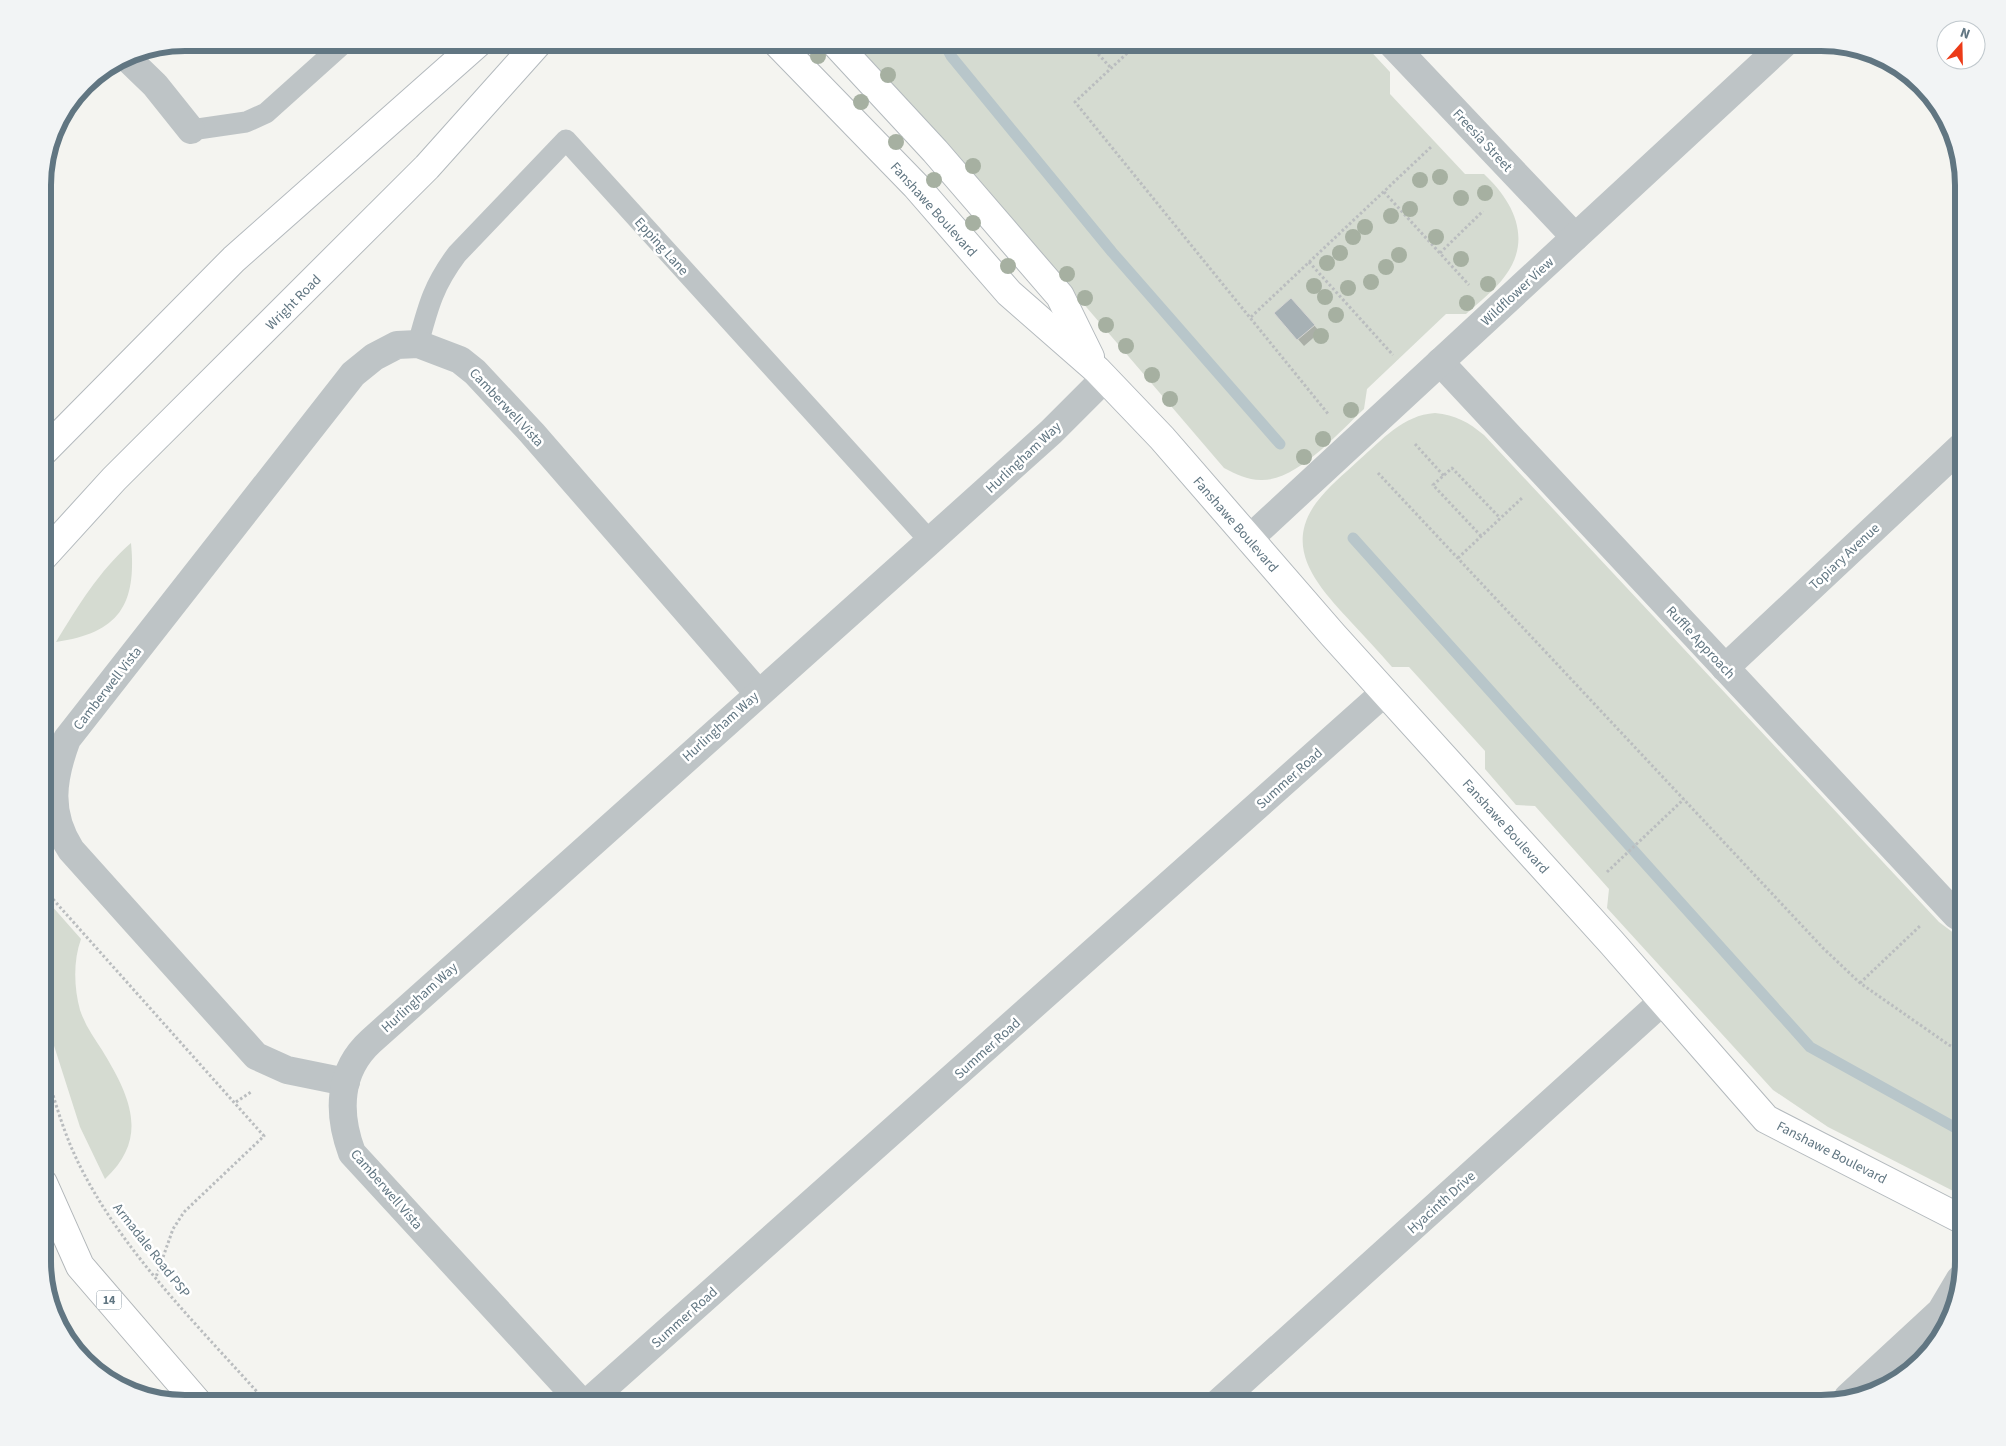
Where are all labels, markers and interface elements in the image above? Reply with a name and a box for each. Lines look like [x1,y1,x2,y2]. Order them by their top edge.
north arrow [1936,20,1986,70]
text: N [1957,23,1973,45]
street label: Freesia Street [1448,105,1517,177]
street label: Fanshawe Boulevard [885,158,981,261]
street label: Epping Lane [630,213,693,280]
street label: Wildflower View [1477,253,1559,331]
street label: Wright Road [261,270,326,335]
street label: Camberwell Vista [464,364,548,451]
street label: Hurlingham Way [981,417,1066,498]
street label: Fanshawe Boulevard [1188,472,1283,577]
street label: Topiary Avenue [1805,519,1885,595]
street label: Ruffle Approach [1661,602,1739,684]
street label: Camberwell Vista [69,643,147,735]
street label: Hurlingham Way [678,687,764,767]
street label: Summer Road [1252,744,1327,814]
street label: Fanshawe Boulevard [1457,775,1553,878]
street label: Hurlingham Way [377,958,463,1038]
street label: Summer Road [950,1014,1025,1084]
street label: Fanshawe Boulevard [1773,1116,1890,1189]
street label: Camberwell Vista [346,1145,427,1234]
street label: Hyacinth Drive [1403,1167,1480,1239]
street label: Armadale Road PSP [108,1199,195,1302]
street label: Summer Road [647,1283,722,1353]
road number: 14 [96,1290,122,1310]

